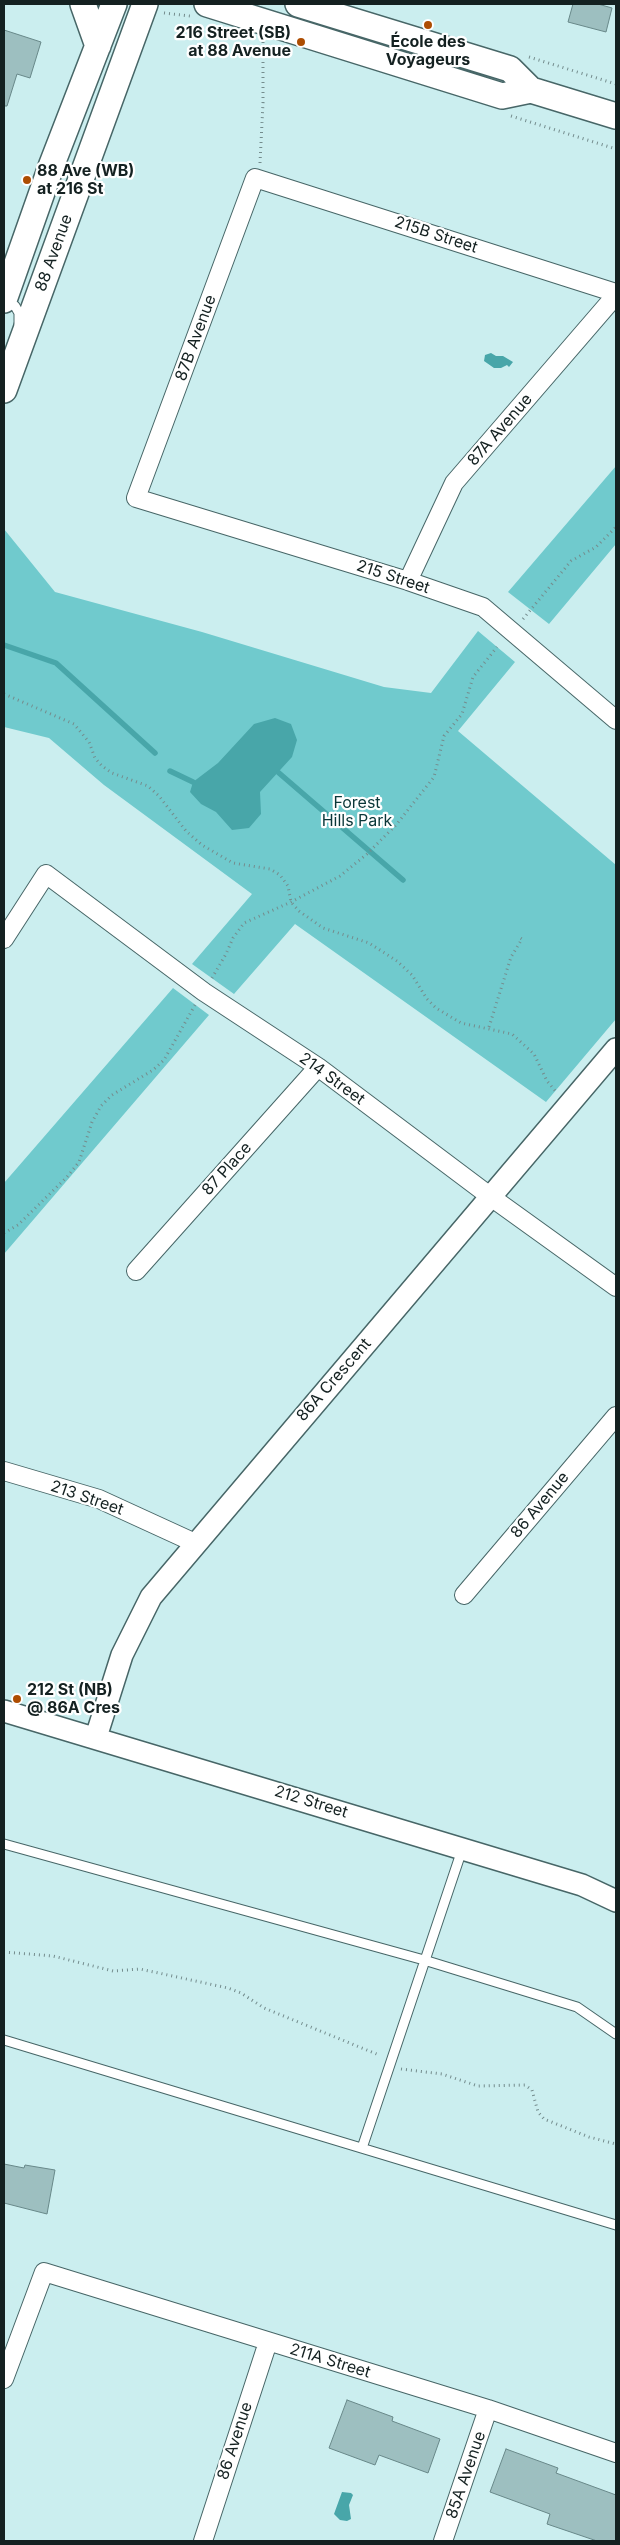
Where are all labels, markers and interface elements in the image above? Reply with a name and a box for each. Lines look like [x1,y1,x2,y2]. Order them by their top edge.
marker: École des Voyageurs [422,19,434,31]
place label: 216 Street (SB) at 88 Avenue [176,23,291,61]
place label: École des Voyageurs [386,32,470,70]
marker: 216 Street (SB) at 88 Avenue [295,36,307,48]
place label: 88 Ave (WB) at 216 St [37,161,134,199]
marker: 88 Ave (WB) at 216 St [21,174,33,186]
street label: 88 Avenue [31,212,77,294]
street label: 215B Street [392,213,480,257]
street label: 87B Avenue [172,292,220,384]
street label: 87A Avenue [464,390,536,470]
street label: 215 Street [354,556,432,598]
park label: Forest Hills Park [322,793,392,831]
street label: 214 Street [296,1049,368,1109]
street label: 87 Place [198,1138,256,1200]
street label: 86A Crescent [293,1335,375,1425]
street label: 86 Avenue [507,1468,573,1542]
street label: 213 Street [48,1477,126,1519]
place label: 212 St (NB) @ 86A Cres [27,1680,120,1718]
marker: 212 St (NB) @ 86A Cres [11,1693,23,1705]
street label: 212 Street [272,1782,350,1822]
street label: 211A Street [287,2340,373,2382]
street label: 86 Avenue [213,2400,257,2482]
street label: 85A Avenue [442,2429,490,2521]

